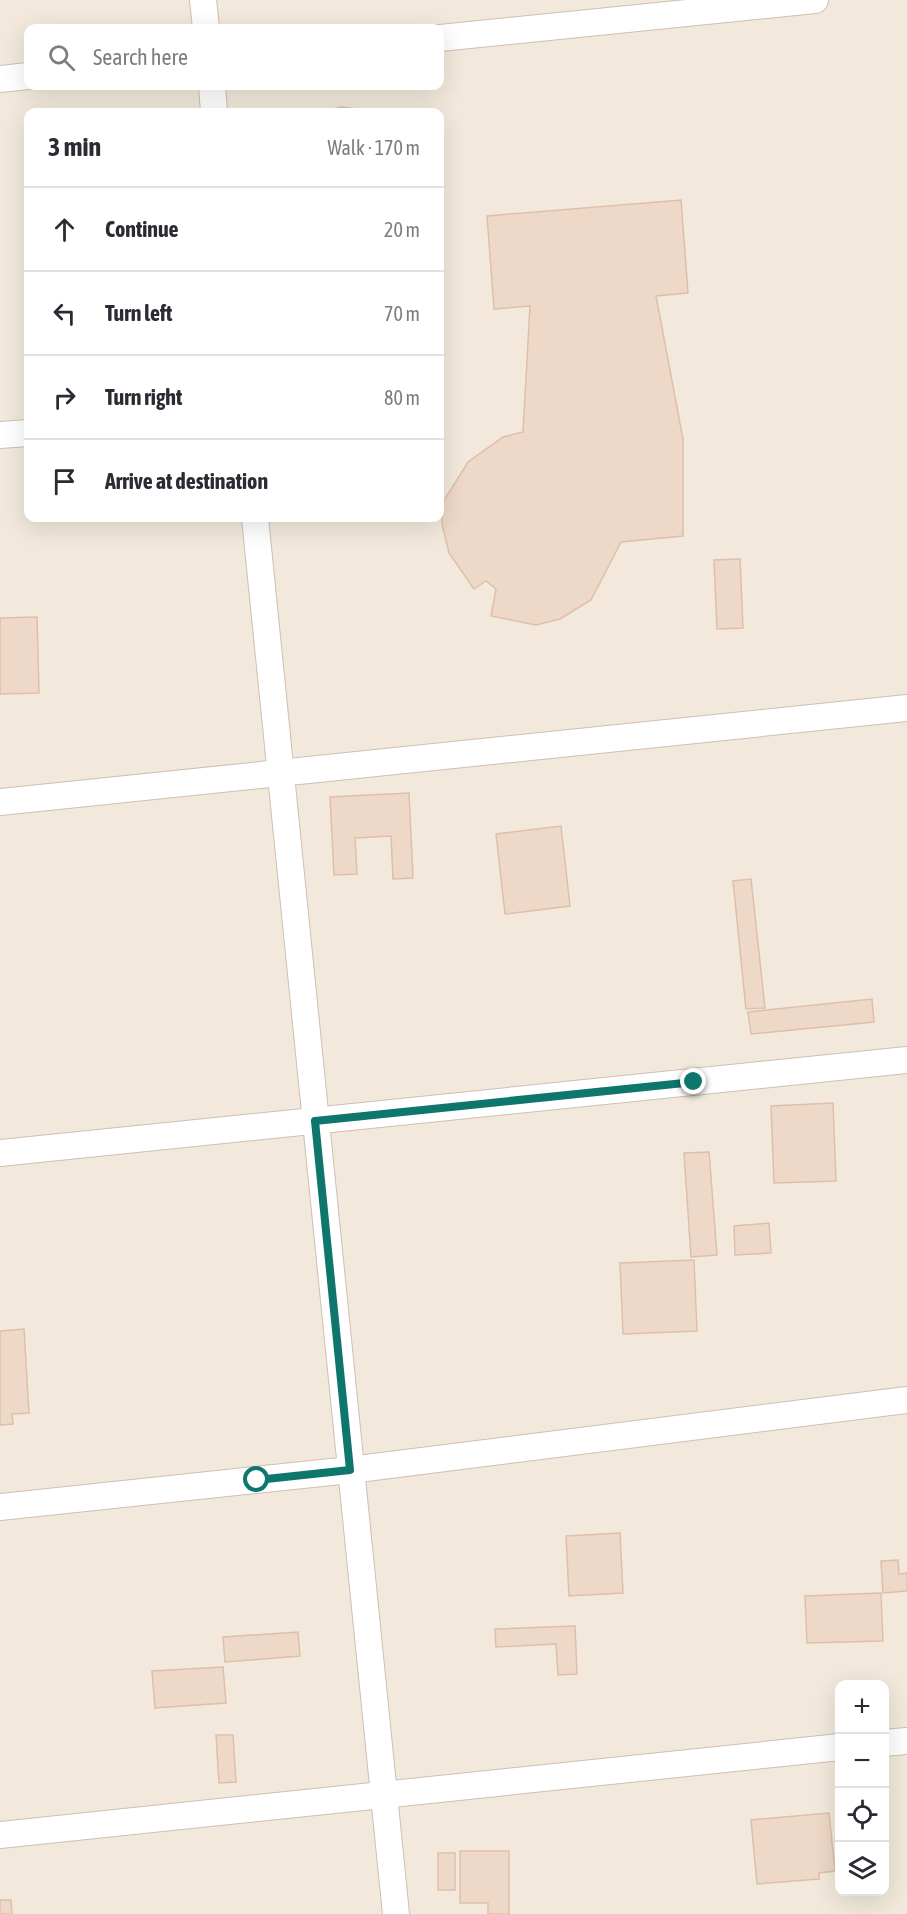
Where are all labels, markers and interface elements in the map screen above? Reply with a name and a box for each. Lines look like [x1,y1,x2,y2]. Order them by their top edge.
search box [24,24,444,90]
icon: search [45,41,78,74]
text: Search here [93,44,188,70]
text: 3 min [48,132,101,162]
text: Walk · 170 m [328,136,420,159]
icon: ahead [48,213,81,246]
text: Continue [105,216,179,242]
text: 20 m [384,218,420,241]
icon: left [48,297,81,330]
text: Turn left [105,300,172,326]
text: 70 m [384,302,420,325]
icon: right [48,381,81,414]
text: Turn right [105,384,182,410]
text: 80 m [384,386,420,409]
icon: arrive [48,465,81,498]
text: Arrive at destination [105,468,268,494]
route end [680,1068,706,1094]
route start [243,1466,269,1492]
map controls [835,1680,889,1896]
button: + [835,1680,889,1734]
button: − [835,1734,889,1788]
button: locate [835,1788,889,1842]
button: layers [835,1842,889,1896]

